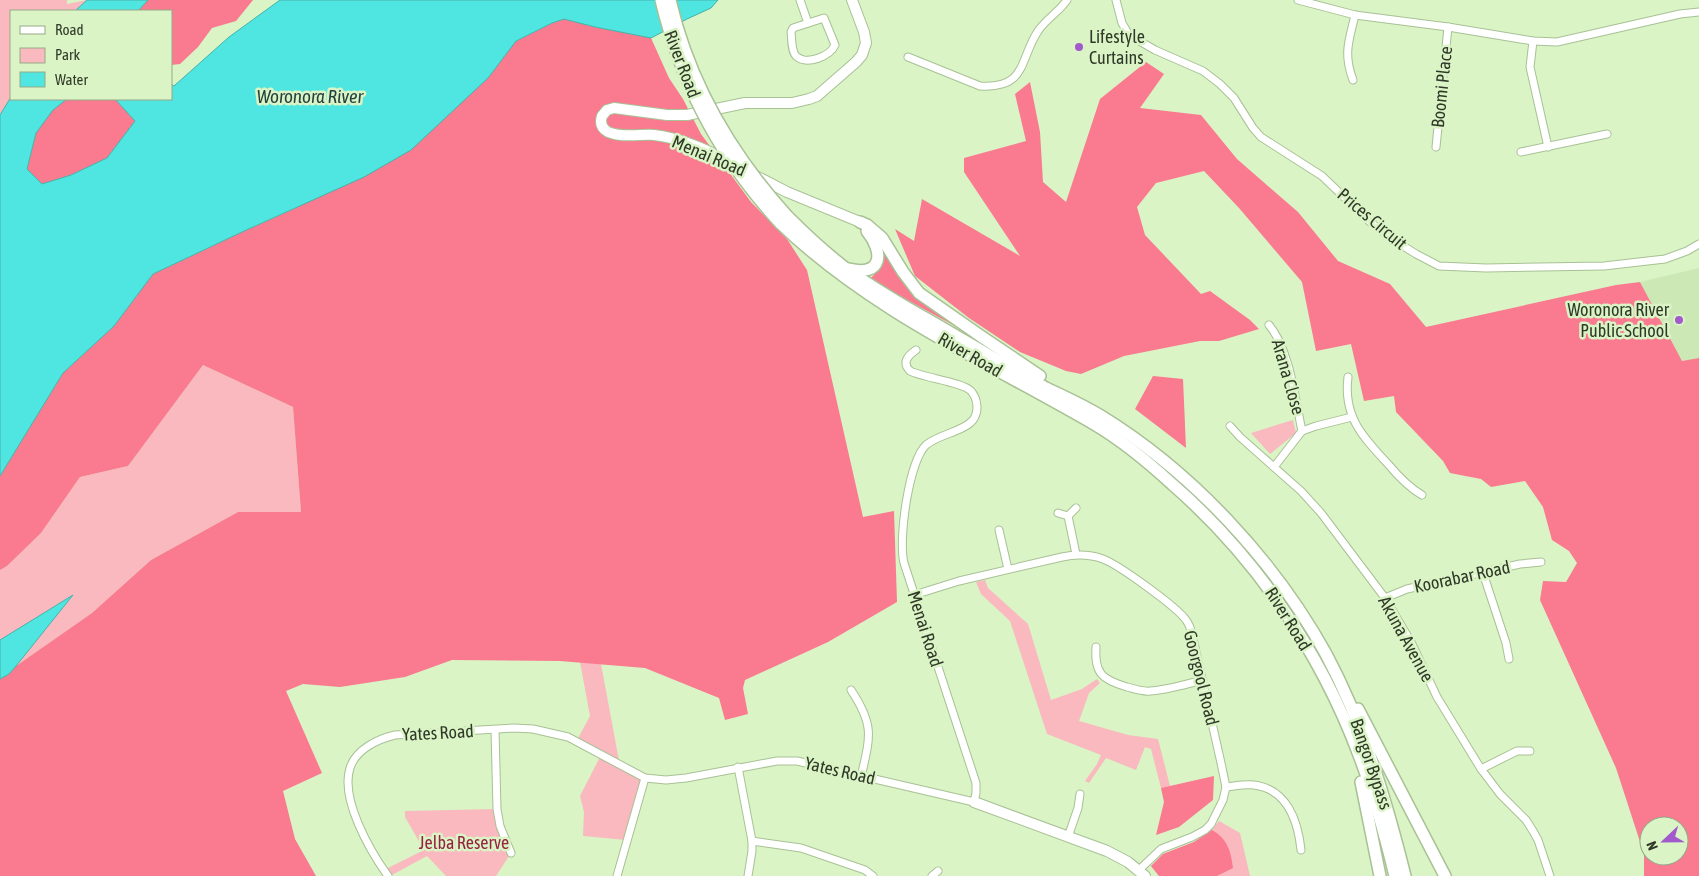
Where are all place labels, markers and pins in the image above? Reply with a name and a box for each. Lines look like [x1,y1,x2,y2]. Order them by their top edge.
place label: Lifestyle Curtains [1089,26,1145,68]
marker: Lifestyle Curtains [1073,41,1085,53]
place label: Woronora River Public School [1567,299,1670,341]
marker: Woronora River Public School [1673,314,1685,326]

